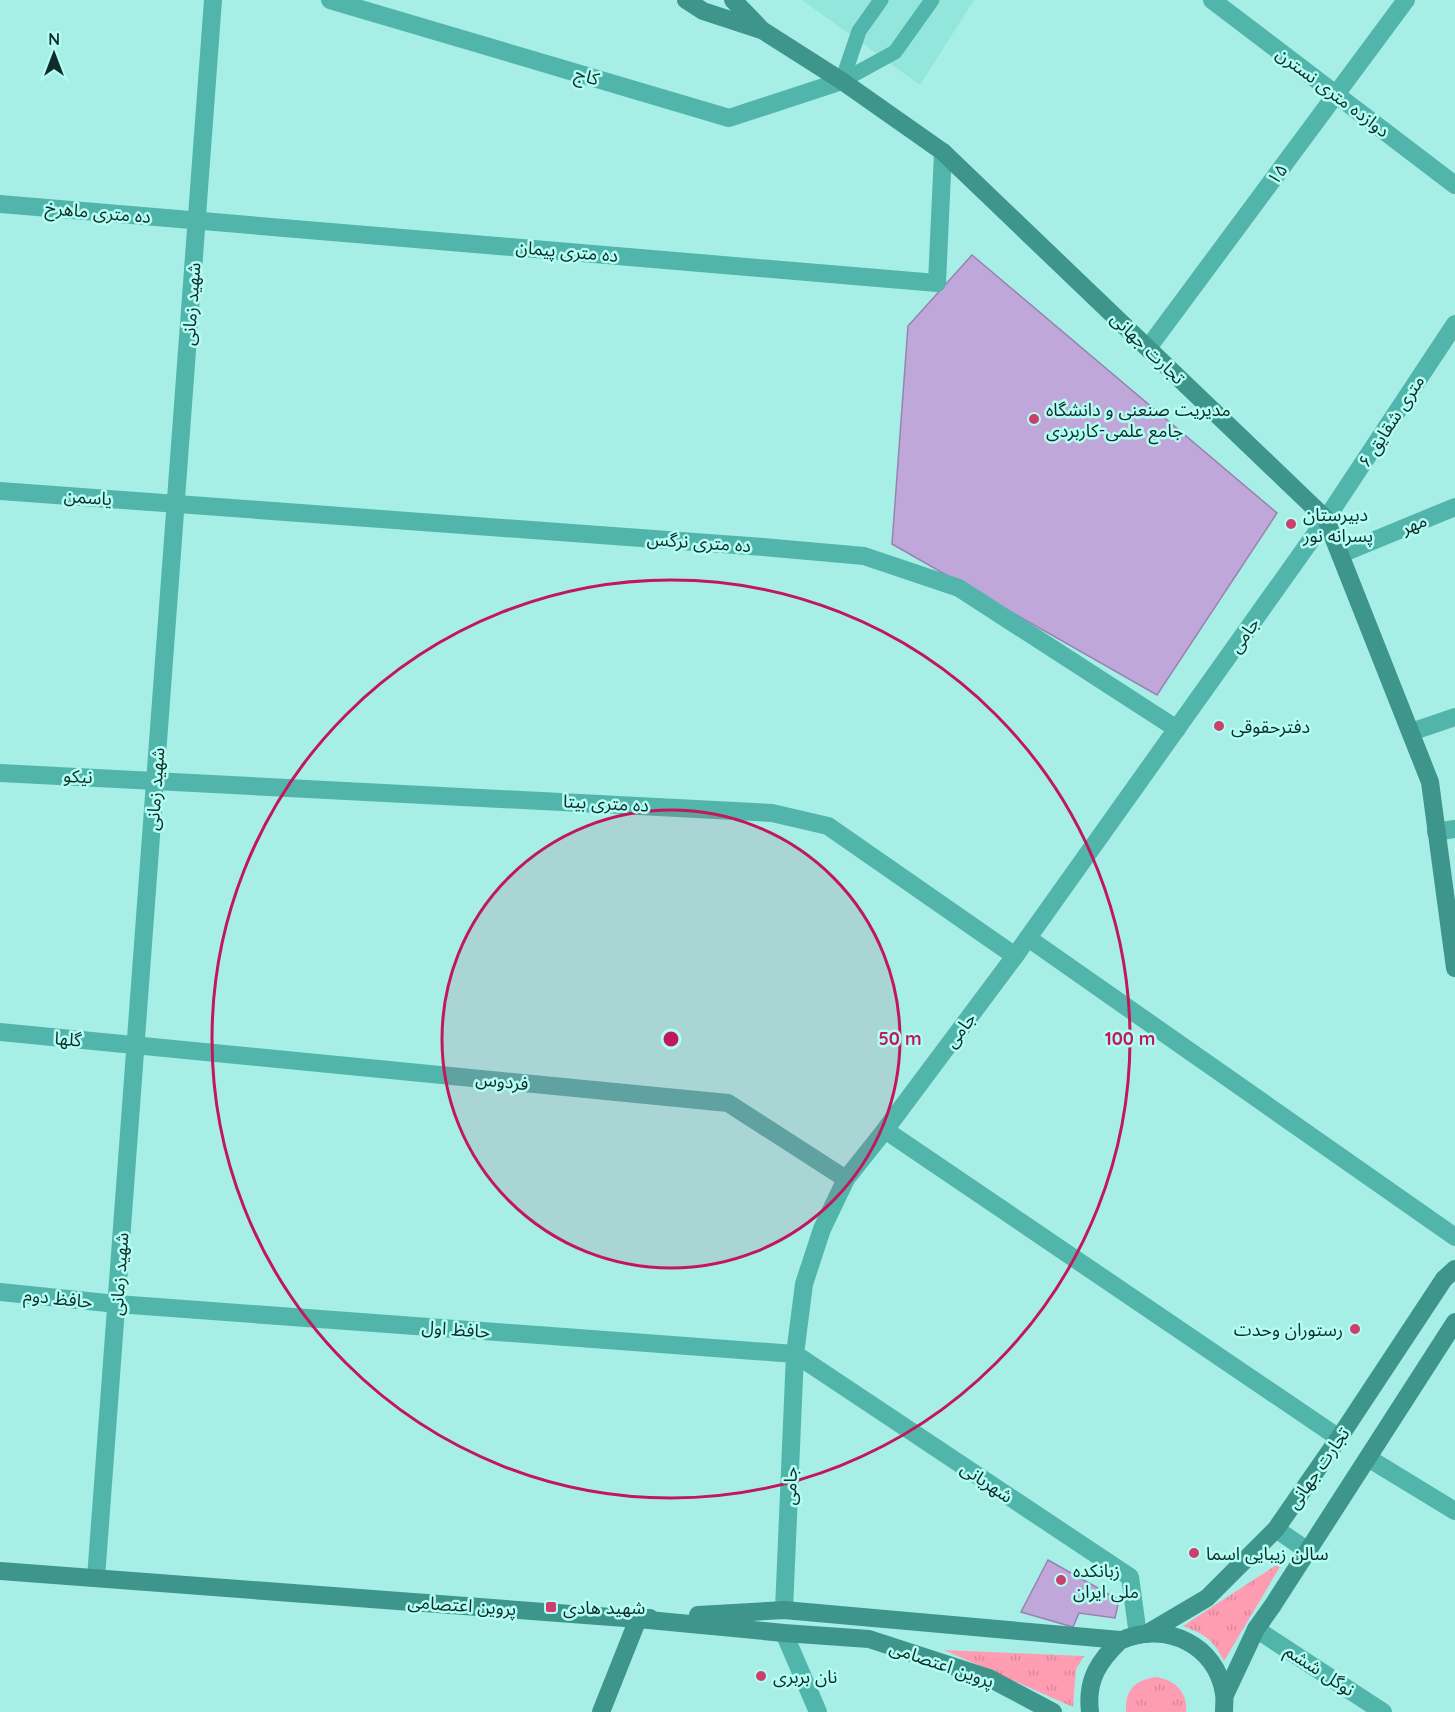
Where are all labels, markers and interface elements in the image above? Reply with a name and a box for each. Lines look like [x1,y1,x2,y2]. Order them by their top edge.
north arrow [24,24,84,84]
text: N [48,29,60,49]
street label: دوازده متری نسترن [1272,42,1394,142]
street label: کاج [572,62,602,92]
street label: ۱۵ [1262,159,1292,189]
street label: ده متری ماهرخ [44,196,152,230]
street label: ده متری پیمان [515,235,619,267]
street label: شهید زمانی [177,262,205,346]
street label: تجارت جهانی [1106,307,1190,389]
street label: ۶ متری شقایق [1353,371,1429,471]
place label: مدیریت صنعنی و دانشگاه جامع علمی-کاربردی [1046,398,1231,445]
marker: مدیریت صنعنی و دانشگاه جامع علمی-کاربردی [1027,412,1041,426]
street label: یاسمن [63,484,113,510]
place label: دبیرستان پسرانه نور [1302,503,1373,547]
street label: مهر [1397,509,1430,540]
marker: دبیرستان پسرانه نور [1284,517,1298,531]
street label: ده متری نرگس [646,527,752,557]
street label: جامی [1224,613,1264,657]
place label: دفترحقوقی [1231,715,1310,738]
marker: دفترحقوقی [1212,719,1226,733]
street label: شهید زمانی [141,747,169,831]
street label: نیکو [63,764,93,788]
street label: ده متری بیتا [562,789,650,817]
street label: جامی [939,1008,981,1052]
street label: گلها [53,1026,83,1052]
text: 50 m [878,1027,922,1050]
text: 100 m [1105,1027,1155,1050]
centre of rings [661,1029,681,1049]
street label: فردوس [474,1067,530,1095]
street label: شهید زمانی [105,1232,133,1316]
street label: حافظ دوم [22,1283,94,1316]
street label: حافظ اول [421,1315,491,1343]
place label: رستوران وحدت [1234,1318,1343,1341]
marker: رستوران وحدت [1348,1322,1362,1336]
street label: تجارت جهانی [1281,1423,1355,1513]
street label: شهربانی [957,1456,1017,1508]
street label: جامی [778,1466,802,1506]
place label: سالن زیبایی اسما [1206,1542,1329,1565]
marker: سالن زیبایی اسما [1187,1546,1201,1560]
place label: زبانکده ملی ایران [1073,1559,1139,1603]
marker: زبانکده ملی ایران [1054,1573,1068,1587]
street label: پروین اعتصامى [407,1590,517,1620]
place label: شهید هادی [563,1596,645,1619]
marker: شهید هادی [544,1600,558,1614]
street label: پروین اعتصامى [887,1635,997,1693]
street label: نوگل ششم [1280,1639,1359,1703]
place label: نان بربری [773,1665,837,1688]
marker: نان بربری [754,1669,768,1683]

